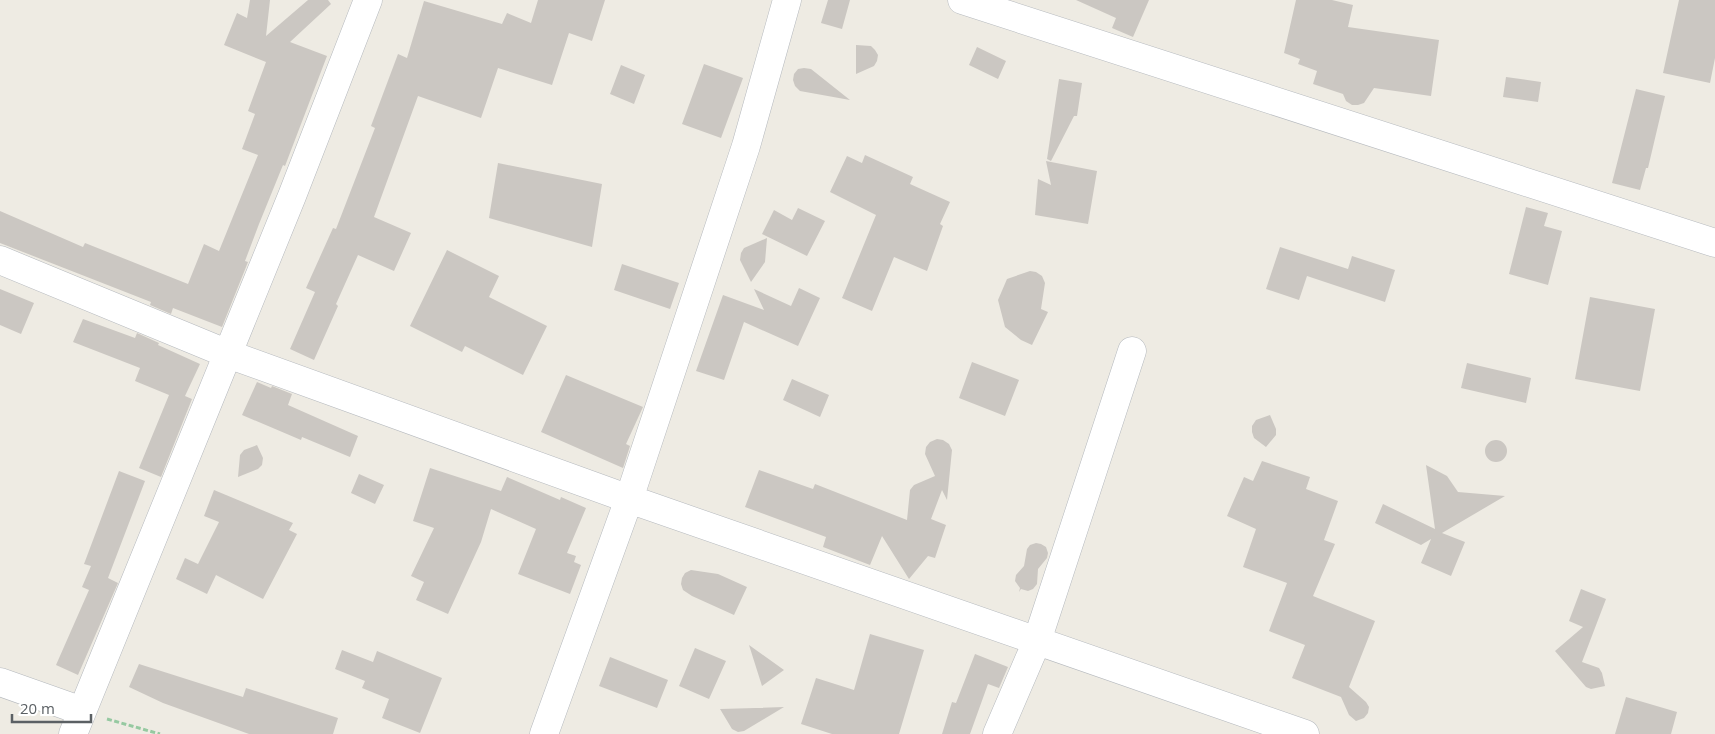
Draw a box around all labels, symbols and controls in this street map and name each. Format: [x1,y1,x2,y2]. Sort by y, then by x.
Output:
scale bar [12,692,91,724]
text: 20 m [20,698,55,718]

